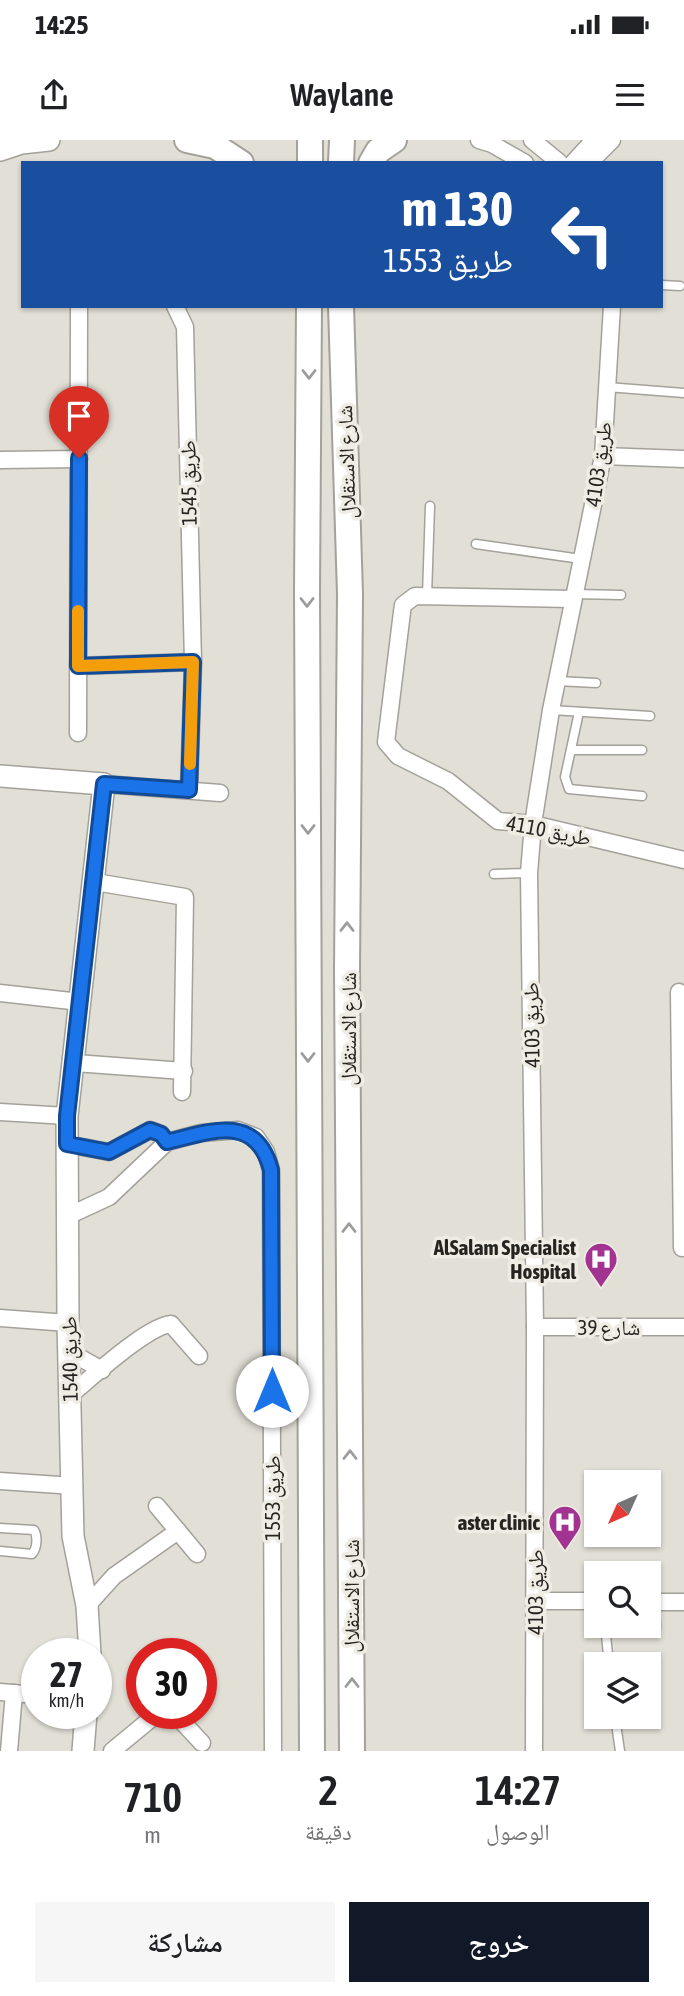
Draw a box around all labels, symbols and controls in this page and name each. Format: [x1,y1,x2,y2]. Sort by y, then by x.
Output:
text: 14:25 [35,10,89,40]
icon: share [35,76,73,114]
text: Waylane [290,76,394,113]
icon: menu [611,76,649,114]
text: 130 m [402,180,513,236]
icon: left [537,189,628,280]
text: طريق 1553 [383,242,513,279]
one-way arrow [301,370,317,380]
pin [49,386,109,458]
icon: arrive [60,397,98,435]
street label: شارع الاستقلال [332,405,362,519]
street label: طريق 4103 [580,420,618,508]
street label: طريق 1545 [175,440,203,526]
one-way arrow [299,597,315,608]
street label: طريق 4110 [504,810,593,852]
one-way arrow [300,825,316,835]
one-way arrow [339,921,355,932]
street label: شارع الاستقلال [336,972,362,1086]
street label: طريق 4103 [518,982,546,1068]
one-way arrow [300,1052,316,1063]
one-way arrow [341,1222,357,1233]
place label: AlSalam Specialist Hospital [433,1235,576,1283]
hospital icon: AlSalam Specialist Hospital [582,1240,620,1289]
street label: شارع 39 [578,1315,640,1341]
street label: طريق 1540 [56,1316,84,1402]
position arrow [235,1354,309,1428]
one-way arrow [342,1450,358,1460]
street label: طريق 1553 [260,1455,286,1541]
north arrow [584,1470,662,1547]
map controls [584,1470,661,1729]
hospital icon: aster clinic [546,1503,584,1552]
place label: aster clinic [457,1510,540,1534]
street label: شارع الاستقلال [339,1539,365,1653]
street label: طريق 4103 [523,1549,549,1635]
button: search [584,1561,661,1638]
speed limit sign: 30 [126,1638,217,1729]
button: layers [584,1652,661,1729]
text: 27 [50,1654,83,1694]
one-way arrow [344,1677,360,1688]
text: km/h [49,1690,84,1711]
text: 2 [319,1766,338,1814]
text: 14:27 [475,1766,561,1814]
text: 710 [123,1773,182,1821]
text: دقيقة [305,1819,352,1845]
text: الوصول [486,1819,550,1845]
text: m [144,1822,161,1848]
button: مشاركة [35,1902,335,1982]
button: خروج [349,1902,649,1982]

